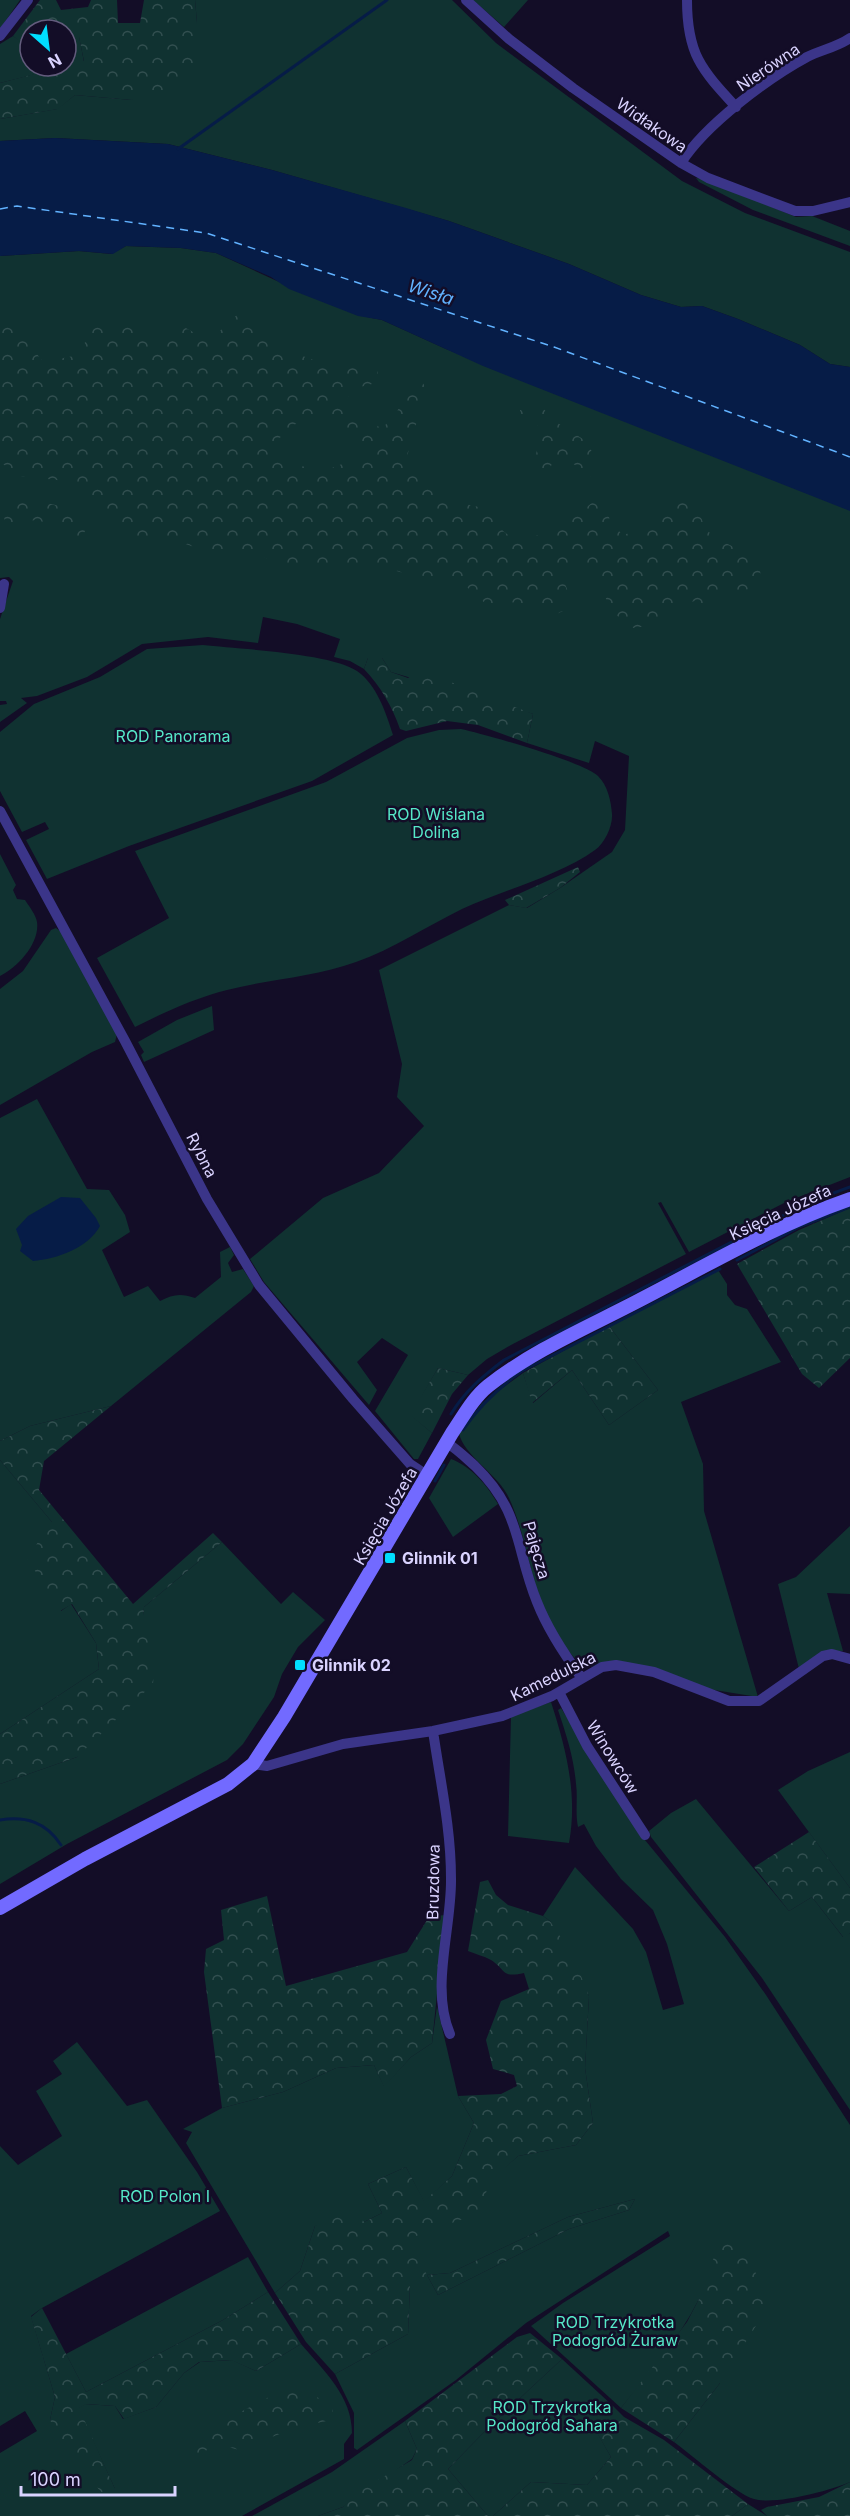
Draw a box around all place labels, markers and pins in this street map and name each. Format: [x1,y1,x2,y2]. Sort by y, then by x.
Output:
place label: Glinnik 01 [402,1548,478,1568]
marker: Glinnik 01 [383,1551,397,1565]
place label: Glinnik 02 [312,1655,391,1675]
marker: Glinnik 02 [293,1658,307,1672]

